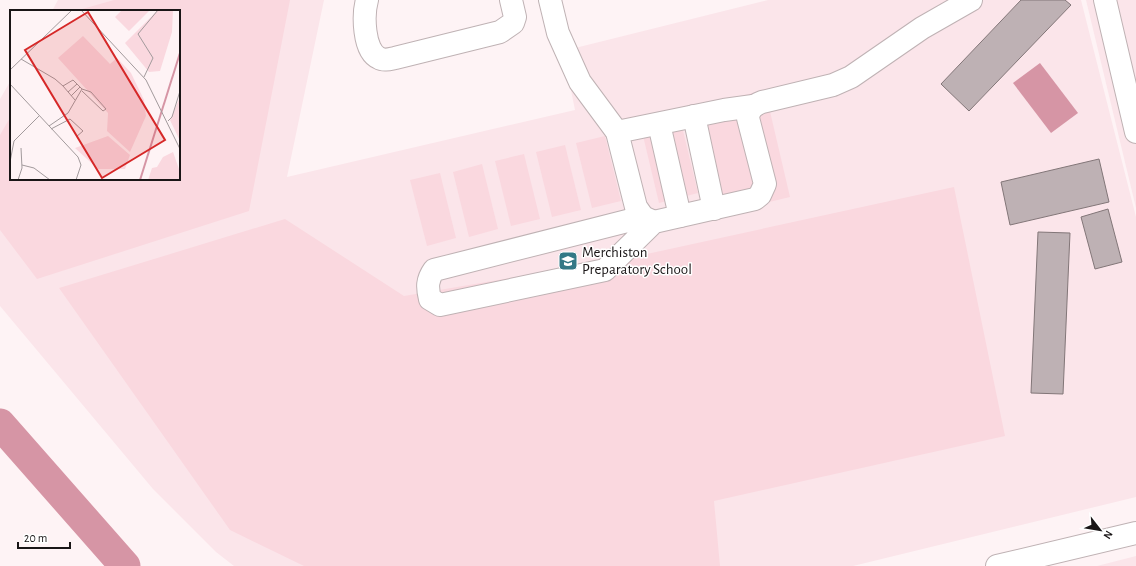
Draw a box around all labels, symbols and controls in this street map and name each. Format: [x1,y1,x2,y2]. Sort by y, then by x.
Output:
inset map [10,10,180,180]
place label: Merchiston Preparatory School [582,245,692,277]
school or university icon: Merchiston Preparatory School [557,250,579,272]
north arrow [1080,510,1120,550]
scale bar [18,524,70,550]
text: N [1101,529,1115,541]
text: 20 m [24,532,47,544]

